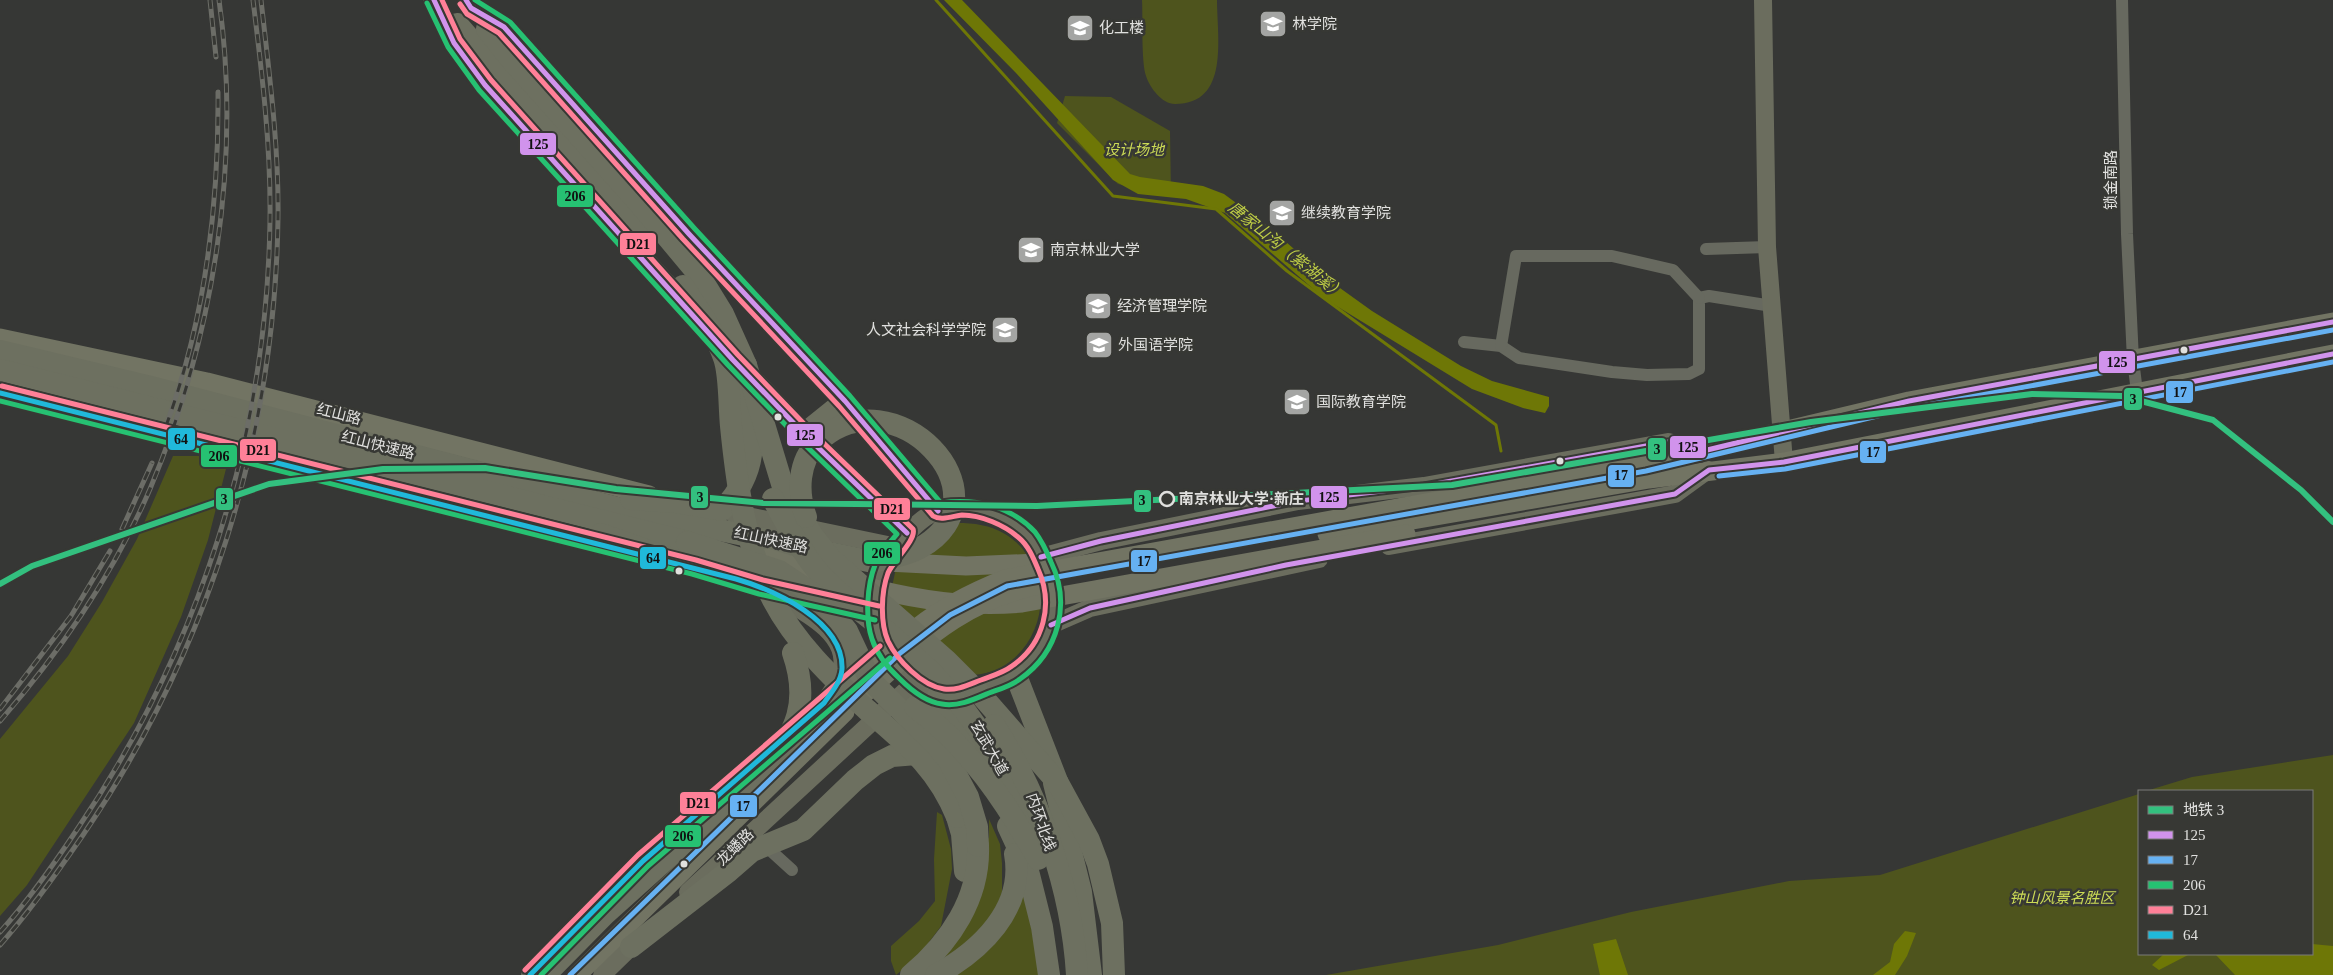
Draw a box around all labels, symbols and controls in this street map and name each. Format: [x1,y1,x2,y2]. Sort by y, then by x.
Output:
school or university icon: 林学院 [1258,9,1288,39]
school or university icon: 化工楼 [1065,13,1095,43]
place label: 林学院 [1292,16,1337,32]
place label: 化工楼 [1099,19,1144,36]
line badge: 125 [519,132,557,156]
text: 125 [528,137,549,152]
park label: 设计场地 [1104,142,1166,158]
street label: 锁金南路 [2103,150,2119,210]
line badge: 206 [556,184,594,208]
text: 206 [565,189,586,204]
water label: 唐家山沟（紫湖溪） [1225,198,1348,302]
school or university icon: 继续教育学院 [1267,198,1297,228]
place label: 继续教育学院 [1301,204,1391,221]
line badge: D21 [619,232,657,256]
school or university icon: 南京林业大学 [1016,235,1046,265]
text: D21 [626,237,650,252]
place label: 南京林业大学 [1050,242,1140,258]
school or university icon: 经济管理学院 [1083,291,1113,321]
place label: 经济管理学院 [1117,298,1207,314]
school or university icon: 人文社会科学学院 [990,315,1020,345]
place label: 人文社会科学学院 [866,322,986,338]
school or university icon: 外国语学院 [1084,330,1114,360]
place label: 外国语学院 [1118,337,1193,353]
unlabelled marker [2179,345,2189,355]
line badge: 125 [2098,350,2136,374]
text: 125 [2107,355,2128,370]
line badge: 17 [2165,380,2194,404]
text: 17 [2173,385,2187,400]
school or university icon: 国际教育学院 [1282,387,1312,417]
line badge: 3 [2123,387,2143,411]
text: 3 [2130,392,2137,407]
place label: 国际教育学院 [1316,394,1406,410]
street label: 红山路 [315,401,363,427]
unlabelled marker [773,412,783,422]
line badge: 125 [786,423,824,447]
line badge: 64 [167,427,196,451]
street label: 红山快速路 [340,428,416,462]
text: 125 [795,428,816,443]
text: 64 [174,432,188,447]
line badge: 125 [1669,435,1707,459]
line badge: 3 [1647,437,1667,461]
line badge: D21 [239,438,277,462]
text: 125 [1678,440,1699,455]
line badge: 17 [1859,440,1887,464]
text: 3 [1654,442,1661,457]
text: D21 [246,443,270,458]
line badge: 206 [200,444,238,468]
text: 17 [1866,445,1880,460]
text: 206 [209,449,230,464]
unlabelled marker [1555,456,1565,466]
line badge: 17 [1607,464,1635,488]
text: 17 [1614,468,1628,483]
line badge: 3 [690,485,709,509]
line badge: 125 [1310,485,1348,509]
line badge: 3 [215,487,234,511]
line badge: 3 [1133,489,1152,513]
text: 3 [697,490,704,505]
place label: 南京林业大学·新庄 [1179,490,1304,507]
text: 125 [1319,490,1340,505]
marker: 南京林业大学·新庄 [1159,491,1175,507]
text: 3 [221,492,228,507]
text: 3 [1139,493,1146,508]
line badge: D21 [873,497,911,521]
text: D21 [880,502,904,517]
street label: 红山快速路 [733,524,809,556]
line badge: 206 [863,541,901,565]
line badge: 64 [639,546,667,570]
text: 206 [872,546,893,561]
line badge: 17 [1130,549,1158,573]
text: 64 [646,551,660,566]
text: 17 [1137,554,1151,569]
unlabelled marker [674,566,684,576]
street label: 玄武大道 [967,718,1011,778]
legend [2138,790,2313,955]
line badge: D21 [679,791,717,815]
street label: 内环北线 [1024,791,1059,853]
line badge: 17 [729,794,758,818]
text: D21 [686,796,710,811]
text: 17 [736,799,750,814]
text: 地铁 3 [2183,802,2224,818]
line badge: 206 [664,824,702,848]
street label: 龙蟠路 [713,825,757,868]
text: 125 [2183,827,2206,843]
text: 206 [673,829,694,844]
text: 17 [2183,852,2199,868]
unlabelled marker [679,859,689,869]
text: 206 [2183,877,2206,893]
park label: 钟山风景名胜区 [2009,890,2116,906]
text: D21 [2183,902,2209,918]
text: 64 [2183,927,2199,943]

